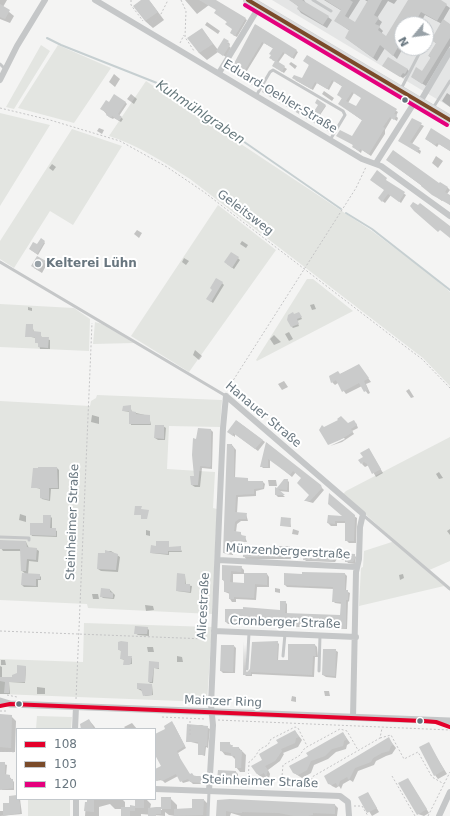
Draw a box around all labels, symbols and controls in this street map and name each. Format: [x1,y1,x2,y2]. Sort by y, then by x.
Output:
north arrow [394,16,434,56]
text: N [396,34,412,49]
street label: Eduard-Oehler-Straße [220,57,340,137]
water label: Kuhmühlgraben [153,78,247,148]
unlabelled marker [400,95,410,105]
street label: Geleitsweg [214,187,276,239]
place label: Kelterei Lühn [46,257,137,271]
marker: Kelterei Lühn [33,259,43,269]
street label: Hanauer Straße [222,379,304,451]
street label: Steinheimer Straße [64,464,82,580]
street label: Münzenbergerstraße [225,542,351,562]
street label: Alicestraße [195,572,213,640]
street label: Cronberger Straße [229,614,341,632]
street label: Mainzer Ring [184,693,262,711]
unlabelled marker [14,699,24,709]
unlabelled marker [415,716,425,726]
legend [16,728,156,800]
text: 108 [54,737,77,751]
text: 103 [54,757,77,771]
street label: Steinheimer Straße [202,773,318,791]
text: 120 [54,777,77,791]

